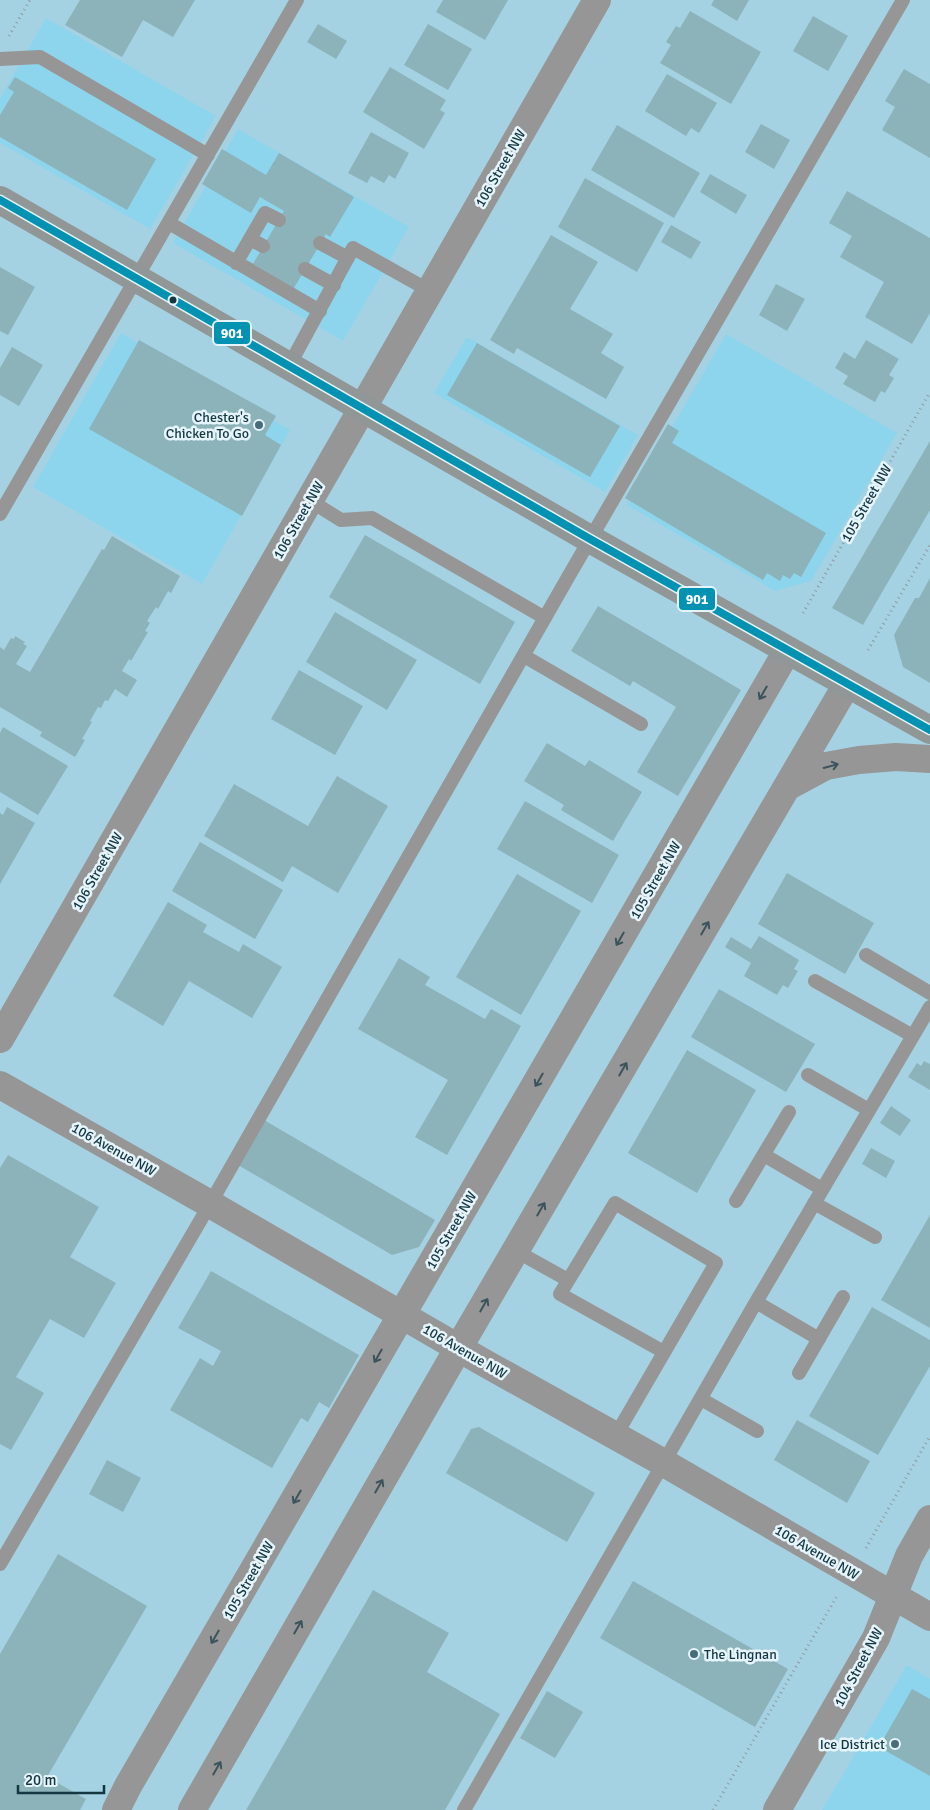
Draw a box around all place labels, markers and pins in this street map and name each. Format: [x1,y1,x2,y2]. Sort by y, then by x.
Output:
unlabelled marker [168,295,178,305]
place label: Chester's Chicken To Go [166,409,249,442]
marker: Chester's Chicken To Go [253,419,265,431]
place label: The Lingnan [704,1646,777,1663]
marker: The Lingnan [688,1648,700,1660]
place label: Ice District [820,1736,885,1753]
marker: Ice District [889,1738,901,1750]

